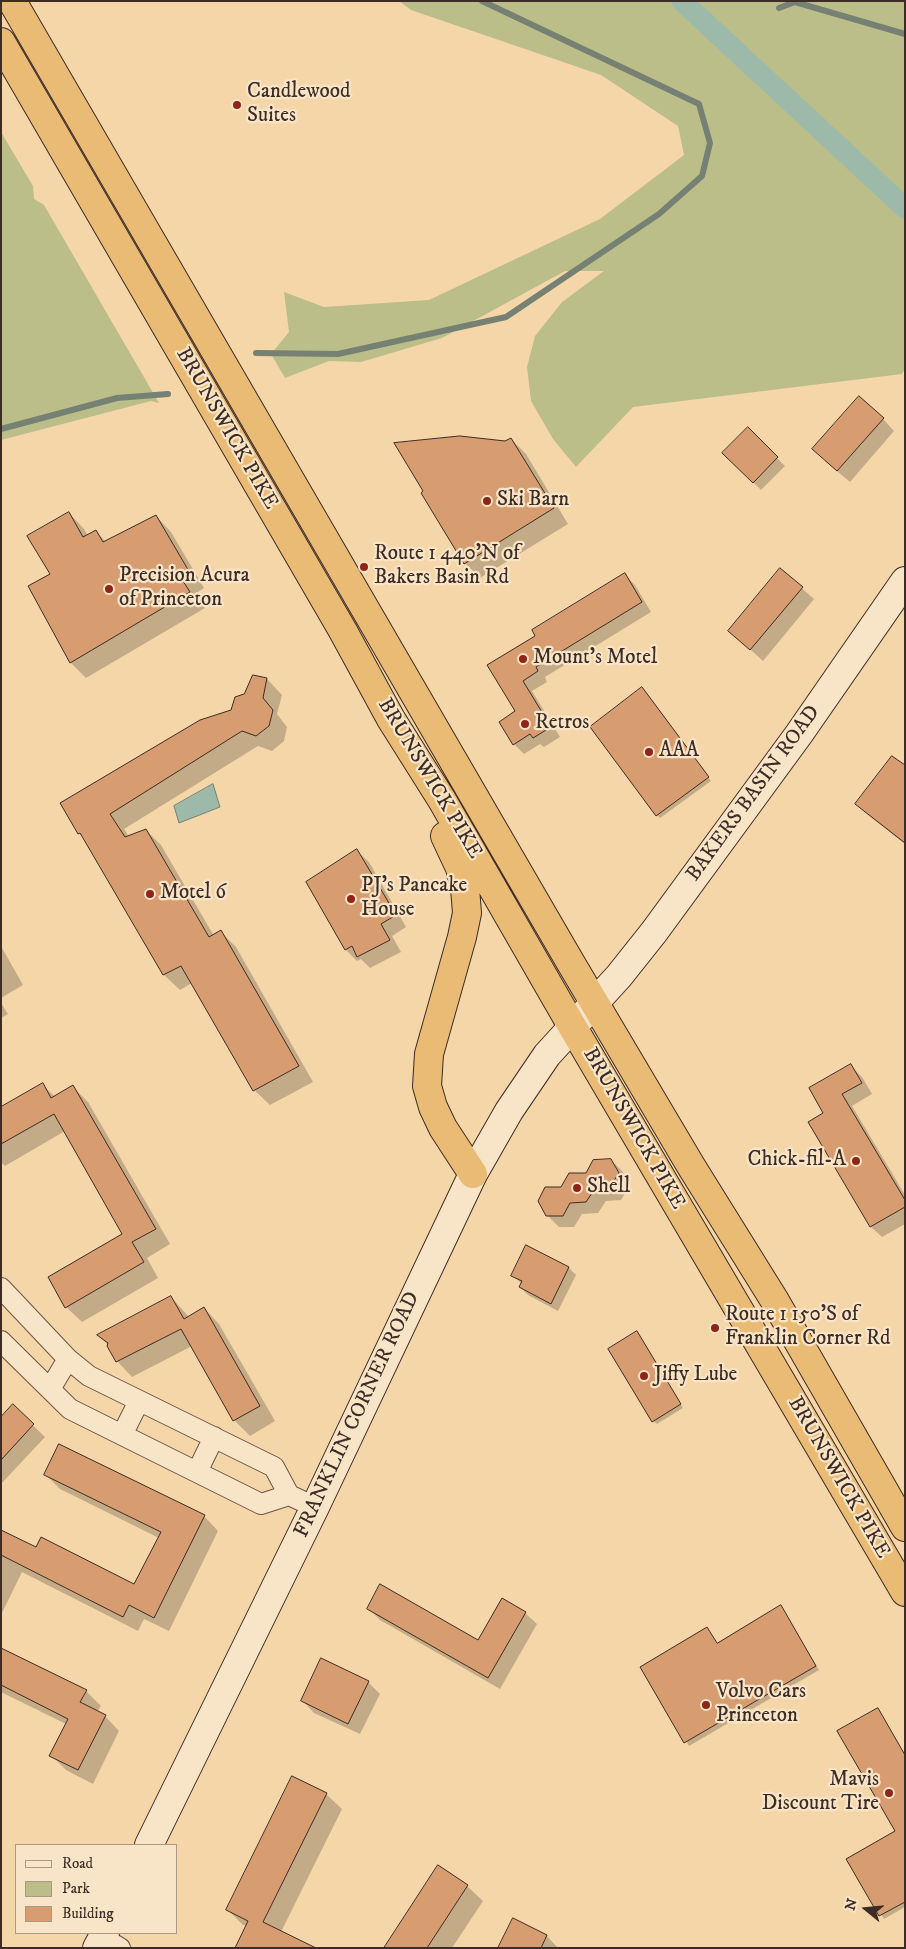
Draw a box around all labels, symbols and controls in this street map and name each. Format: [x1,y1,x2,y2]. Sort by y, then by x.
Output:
place label: Candlewood Suites [247,80,351,130]
marker: Candlewood Suites [231,99,243,111]
street label: BRUNSWICK PIKE [169,344,283,514]
place label: Ski Barn [497,488,569,514]
marker: Ski Barn [481,495,493,507]
place label: Route 1 440'N of Bakers Basin Rd [374,542,520,592]
marker: Route 1 440'N of Bakers Basin Rd [358,561,370,573]
place label: Precision Acura of Princeton [119,564,250,614]
marker: Precision Acura of Princeton [103,583,115,595]
place label: Mount's Motel [533,646,657,672]
marker: Mount's Motel [517,653,529,665]
street label: BRUNSWICK PIKE [371,694,487,864]
street label: BAKERS BASIN ROAD [682,701,826,887]
place label: Retros [535,711,589,737]
marker: Retros [519,718,531,730]
place label: AAA [659,739,699,765]
marker: AAA [643,746,655,758]
place label: PJ's Pancake House [361,874,467,924]
place label: Motel 6 [160,881,226,907]
marker: Motel 6 [144,888,156,900]
marker: PJ's Pancake House [345,893,357,905]
street label: BRUNSWICK PIKE [576,1044,690,1214]
place label: Chick-fil-A [748,1148,846,1174]
marker: Chick-fil-A [850,1155,862,1167]
place label: Shell [587,1175,630,1201]
marker: Shell [571,1182,583,1194]
street label: FRANKLIN CORNER ROAD [290,1288,426,1542]
place label: Route 1 150'S of Franklin Corner Rd [725,1303,890,1353]
marker: Route 1 150'S of Franklin Corner Rd [709,1322,721,1334]
place label: Jiffy Lube [654,1363,737,1389]
marker: Jiffy Lube [638,1370,650,1382]
street label: BRUNSWICK PIKE [781,1393,895,1563]
place label: Volvo Cars Princeton [716,1680,806,1730]
marker: Volvo Cars Princeton [700,1699,712,1711]
place label: Mavis Discount Tire [762,1768,879,1818]
marker: Mavis Discount Tire [883,1787,895,1799]
legend [15,1844,178,1934]
text: Road [62,1854,93,1873]
text: Park [62,1879,90,1898]
north arrow [841,1884,891,1934]
text: N [841,1896,862,1913]
text: Building [62,1904,114,1923]

